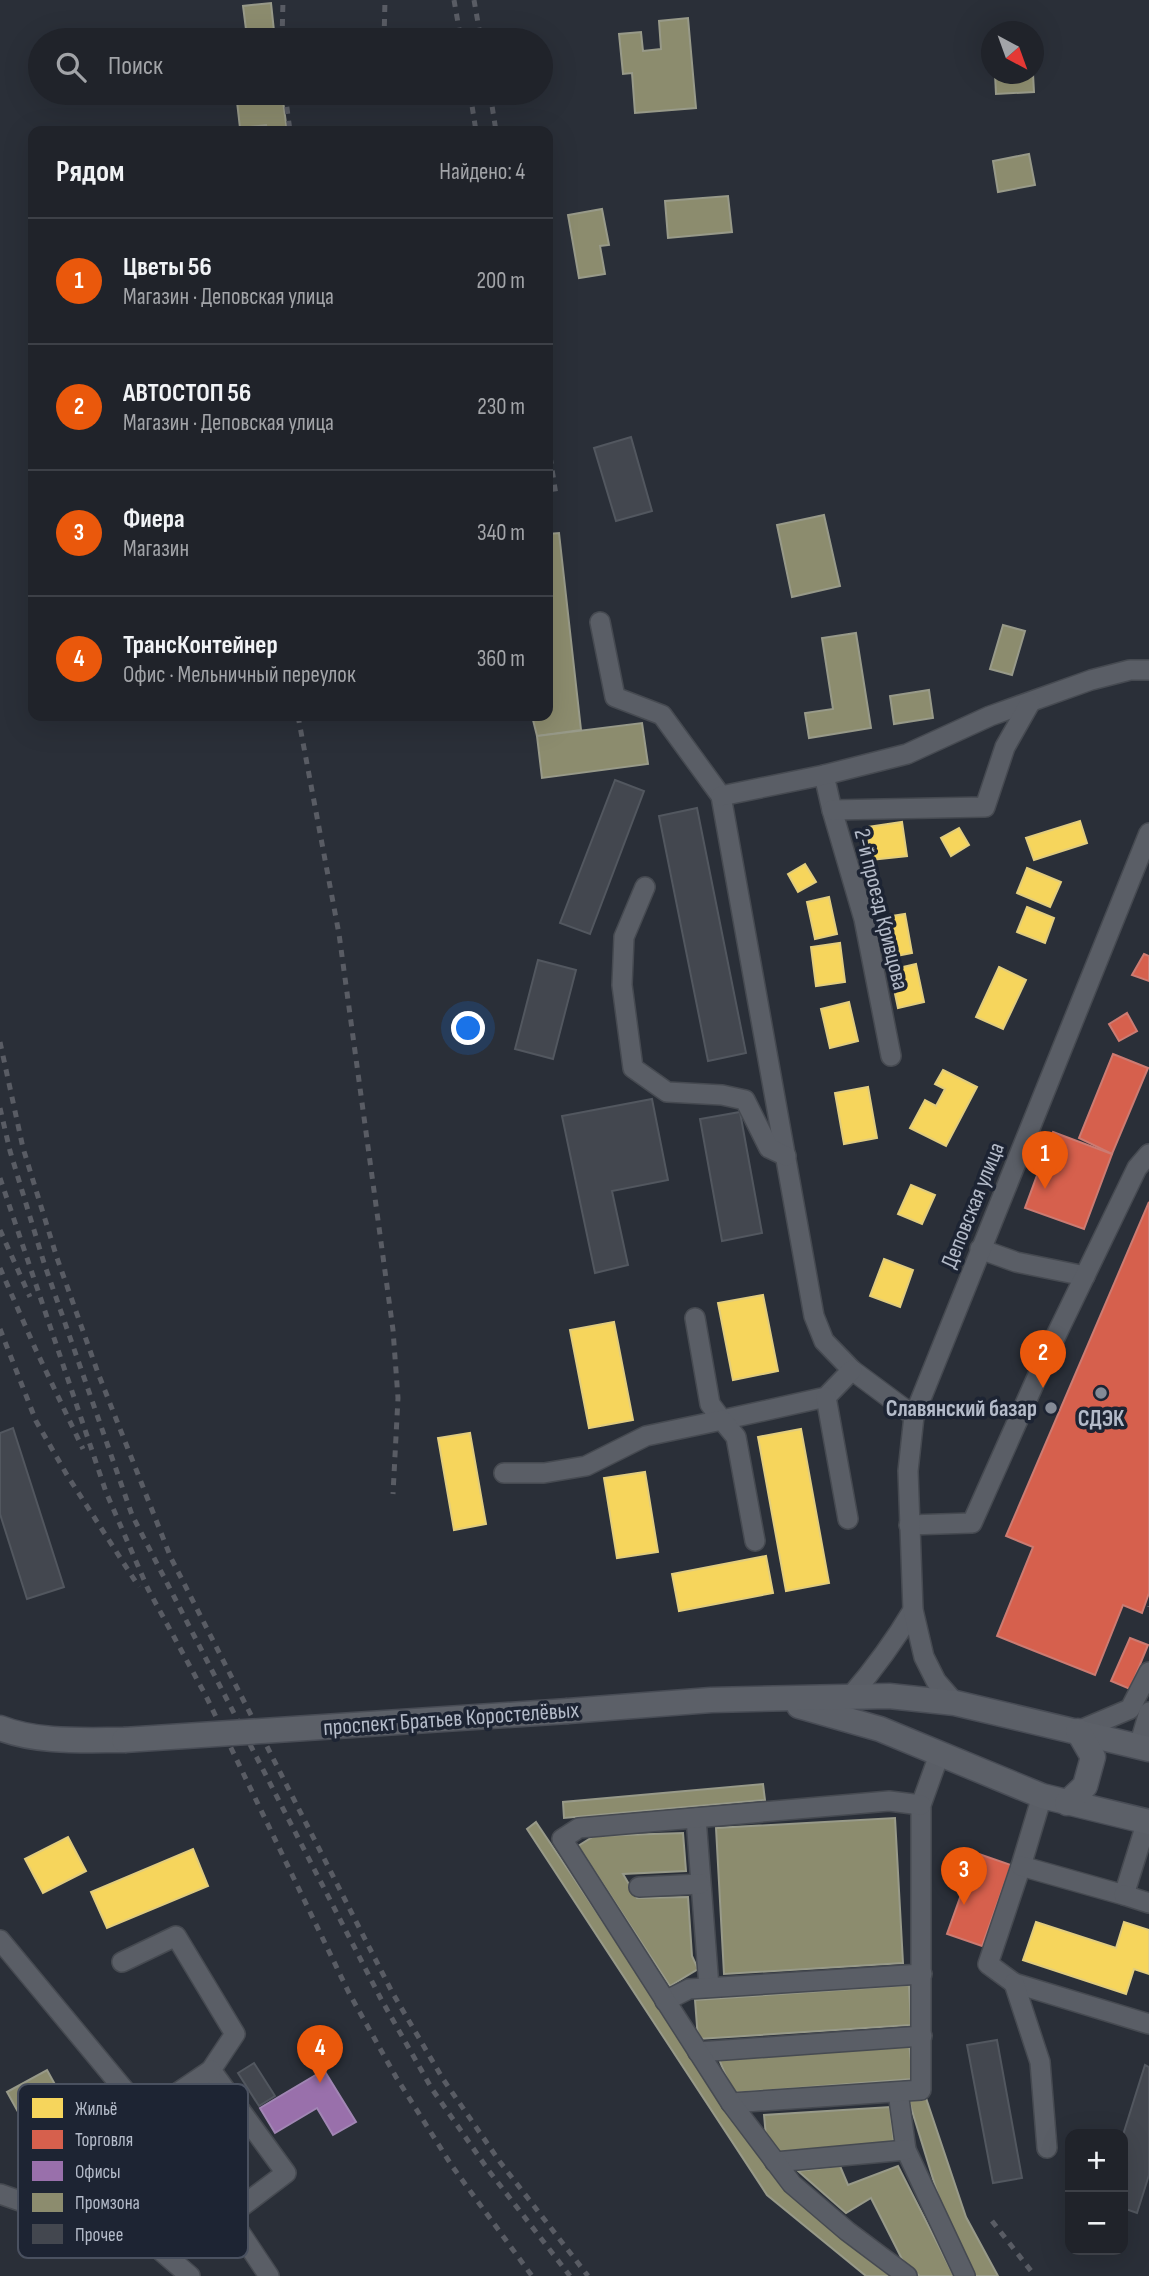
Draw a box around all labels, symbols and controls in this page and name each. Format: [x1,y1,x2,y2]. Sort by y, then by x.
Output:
north arrow [981,21,1044,84]
search box [28,28,553,105]
icon: search [52,48,90,86]
text: Поиск [108,51,163,82]
text: Рядом [56,154,124,190]
text: Найдено: 4 [439,158,525,186]
text: Цветы 56 [123,252,212,283]
text: 1 [74,267,84,295]
text: 200 m [477,267,525,295]
text: Магазин · Деповская улица [123,283,334,311]
text: АВТОСТОП 56 [123,378,251,409]
text: 2 [74,393,84,421]
text: 230 m [477,393,525,421]
text: Магазин · Деповская улица [123,409,334,437]
text: Фиера [123,504,185,535]
text: 3 [74,519,84,547]
text: 340 m [477,519,525,547]
text: Магазин [123,535,189,563]
text: ТрансКонтейнер [123,630,278,661]
text: 4 [74,645,84,673]
text: 360 m [477,645,525,673]
text: Офис · Мельничный переулок [123,661,356,689]
street label: 2-й проезд Кривцова [847,826,915,993]
your location [451,1011,485,1045]
pin: 1 [1022,1131,1068,1189]
street label: Деповская улица [935,1138,1011,1272]
pin: 2 [1020,1330,1066,1388]
marker: СДЭК [1093,1385,1109,1401]
place label: Славянский базар [886,1395,1037,1423]
marker: Славянский базар [1043,1400,1059,1416]
place label: СДЭК [1078,1405,1125,1433]
street label: проспект Братьев Коростелёвых [322,1696,580,1742]
pin: 3 [941,1847,987,1905]
pin: 4 [297,2025,343,2083]
legend [18,2084,248,2258]
text: Жильё [75,2098,118,2121]
text: Торговля [75,2129,133,2152]
map controls [1065,2129,1128,2255]
button: + [1065,2129,1128,2192]
text: Офисы [75,2161,121,2184]
text: Промзона [75,2192,140,2215]
button: − [1065,2192,1128,2255]
text: Прочее [75,2224,123,2247]

